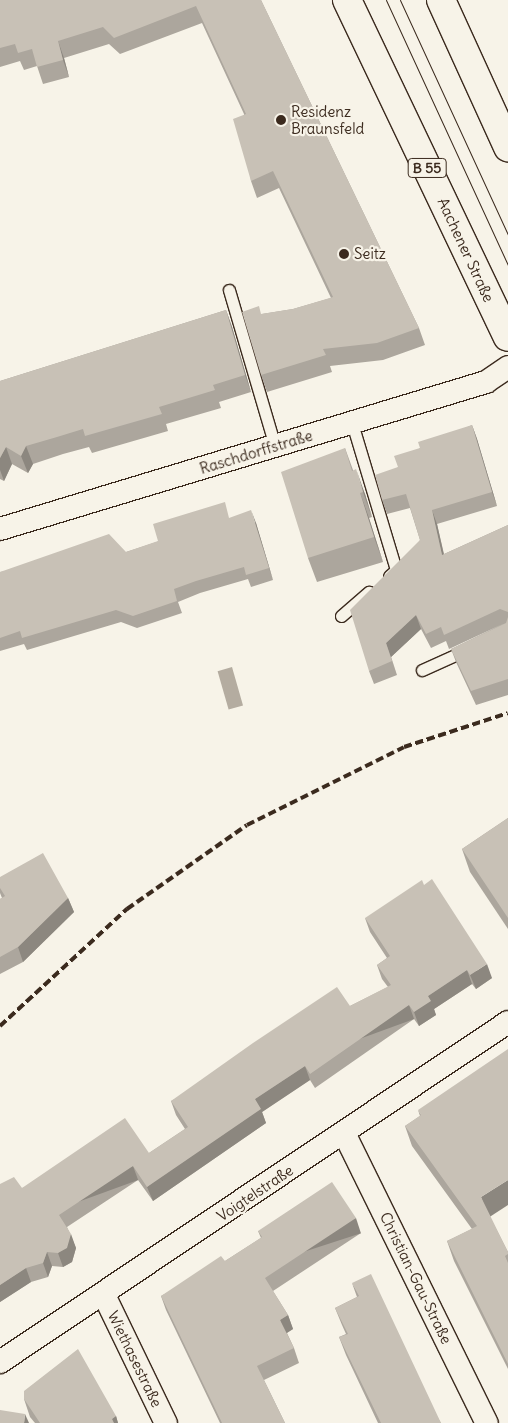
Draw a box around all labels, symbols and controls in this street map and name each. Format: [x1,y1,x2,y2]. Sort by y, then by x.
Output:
place label: Residenz Braunsfeld [291,102,364,137]
marker: Residenz Braunsfeld [275,114,287,126]
road number: B 55 [407,156,447,180]
street label: Aachener Straße [434,195,498,305]
place label: Seitz [354,245,386,263]
marker: Seitz [338,248,350,260]
street label: Raschdorffstraße [197,426,315,478]
street label: Voigtelstraße [214,1161,296,1225]
street label: Christian-Gau-Straße [376,1209,456,1347]
street label: Wiethasestraße [104,1308,166,1410]

